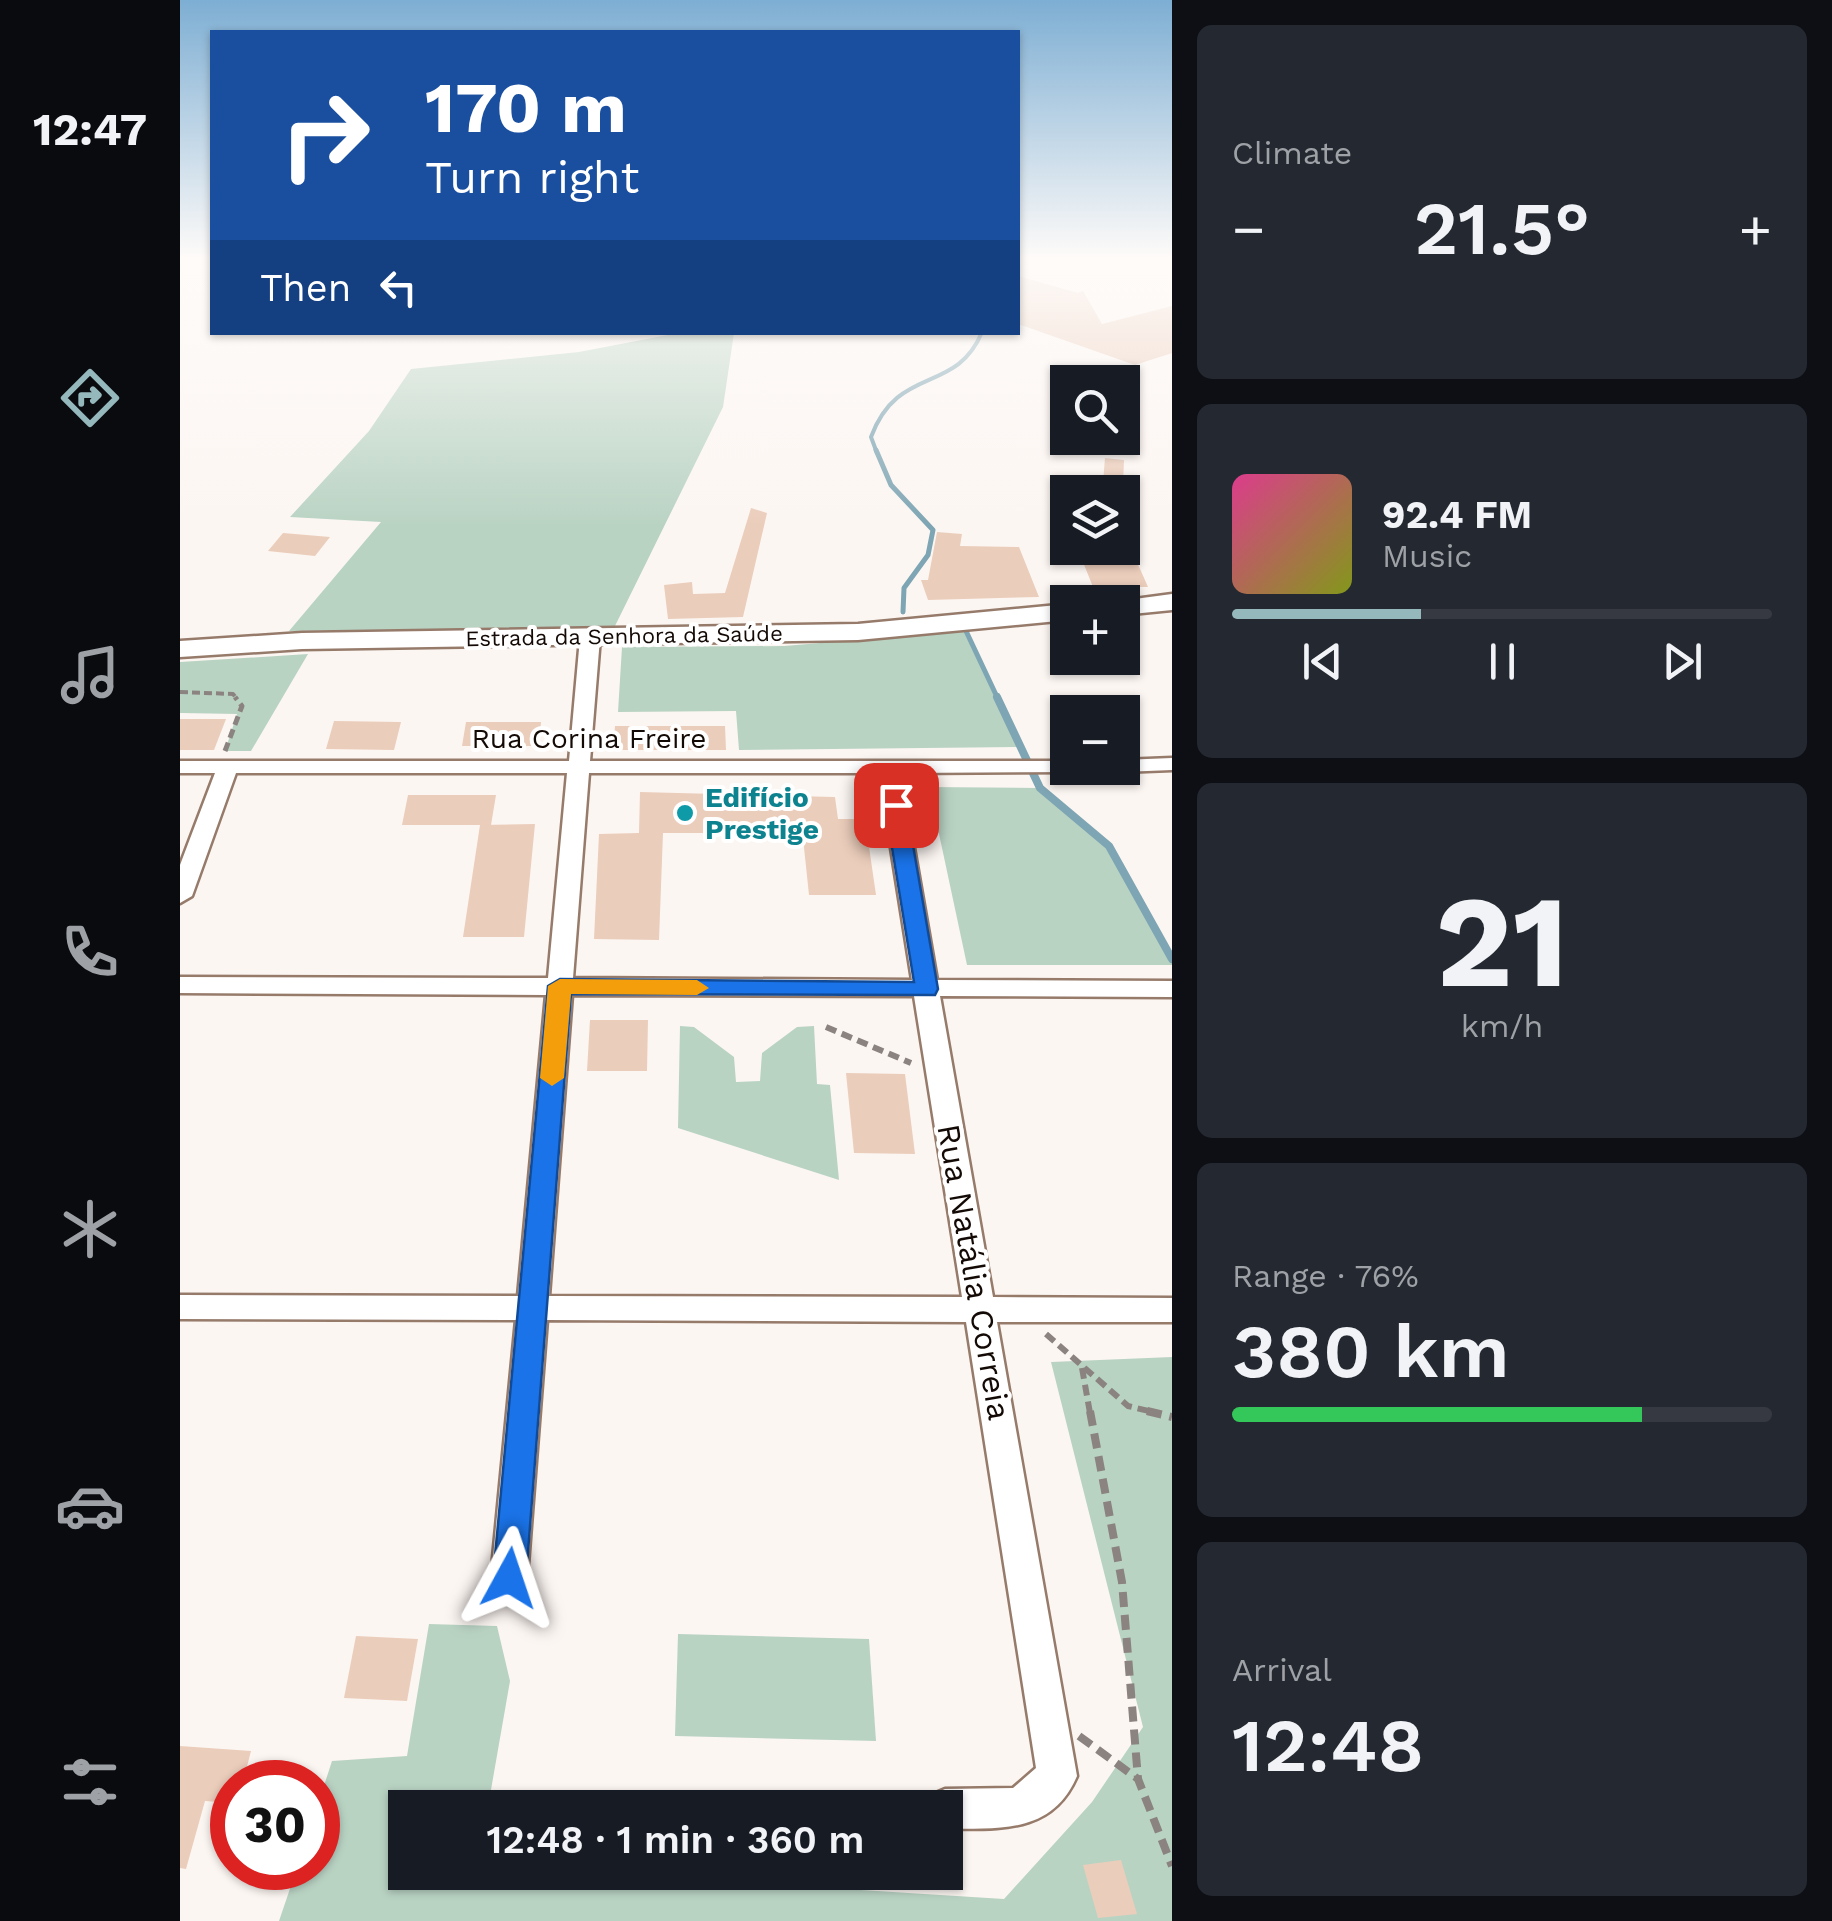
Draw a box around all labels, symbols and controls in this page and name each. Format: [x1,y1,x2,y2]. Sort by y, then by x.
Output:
text: 170 m [425,67,627,149]
icon: right [260,70,390,200]
text: 12:47 [33,103,147,156]
text: Climate [1232,134,1352,172]
text: Turn right [425,151,639,204]
text: 21.5° [1414,184,1590,272]
text: − [1232,197,1265,261]
text: + [1739,197,1772,261]
icon: left [371,260,426,315]
text: Then [260,266,351,310]
icon: directions [55,363,125,433]
map controls [1050,365,1140,785]
button: search [1050,365,1140,455]
button: layers [1050,475,1140,565]
text: 92.4 FM [1382,493,1532,537]
text: Music [1382,537,1472,575]
button: + [1050,585,1140,675]
street label: Estrada da Senhora da Saúde [465,621,783,651]
icon: previous [1295,634,1350,689]
icon: pause [1475,634,1530,689]
icon: next [1655,634,1710,689]
icon: music [55,640,125,710]
button: − [1050,695,1140,785]
street label: Rua Corina Freire [472,722,706,755]
pin [854,763,939,848]
icon: arrive [869,778,924,833]
place label: Edifício Prestige [705,781,819,846]
marker: Edifício Prestige [674,802,696,824]
text: 21 [1435,865,1569,1018]
icon: phone [55,917,125,987]
text: km/h [1461,1007,1543,1045]
street label: Rua Natália Correia [929,1121,1019,1423]
icon: climate [55,1194,125,1264]
text: Range · 76% [1232,1257,1419,1295]
text: 380 km [1232,1307,1510,1395]
icon: car [55,1471,125,1541]
position arrow [457,1526,561,1630]
text: Arrival [1232,1651,1332,1689]
text: 12:48 [1232,1701,1424,1789]
icon: filters [55,1747,125,1817]
speed limit sign: 30 [210,1760,340,1890]
text: 12:48 · 1 min · 360 m [487,1818,864,1862]

